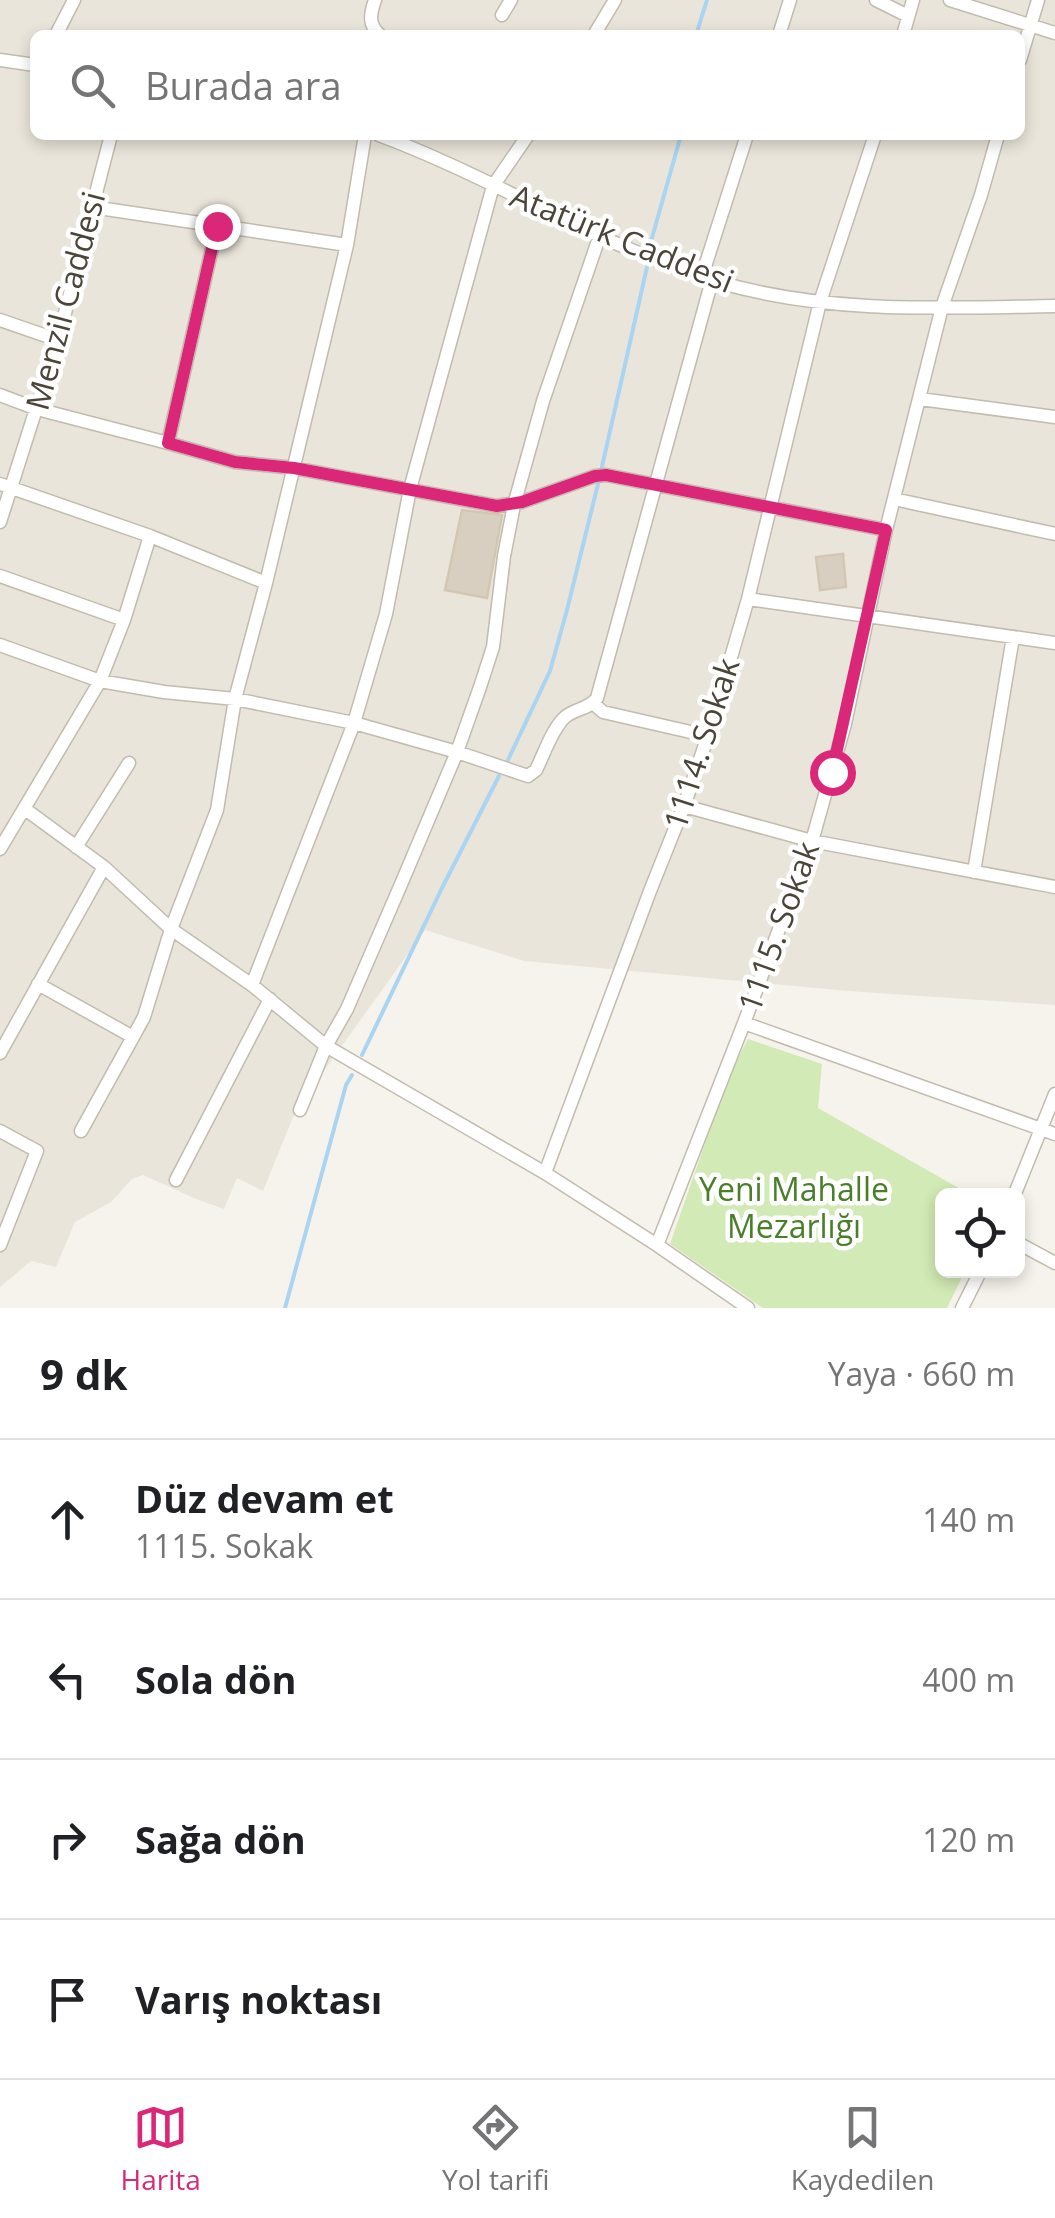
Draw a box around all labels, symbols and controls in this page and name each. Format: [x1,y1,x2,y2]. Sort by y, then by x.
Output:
search box [30,30,1025,140]
icon: search [65,58,120,113]
text: Burada ara [145,59,342,111]
street label: Atatürk Caddesi [505,173,741,302]
street label: Menzil Caddesi [15,187,114,414]
route end [195,204,241,250]
street label: 1114. Sokak [653,652,749,835]
route start [810,750,856,796]
street label: 1115. Sokak [727,835,828,1018]
park label: Yeni Mahalle Mezarlığı [699,1167,889,1247]
map controls [935,1188,1025,1278]
button: locate [935,1188,1025,1278]
text: 9 dk [40,1345,128,1402]
text: Yaya · 660 m [828,1352,1015,1395]
text: Düz devam et [135,1472,394,1524]
icon: ahead [40,1492,95,1547]
text: 140 m [922,1498,1015,1541]
text: 1115. Sokak [135,1524,313,1567]
icon: left [40,1652,95,1707]
text: Sola dön [135,1653,296,1705]
text: 400 m [922,1658,1015,1701]
icon: right [40,1812,95,1867]
text: Sağa dön [135,1813,306,1865]
text: 120 m [922,1818,1015,1861]
icon: arrive [40,1972,95,2027]
text: Varış noktası [135,1973,382,2025]
tab: Harita [121,2100,201,2198]
tab: Yol tarifi [442,2100,549,2198]
tab: Kaydedilen [791,2100,934,2198]

